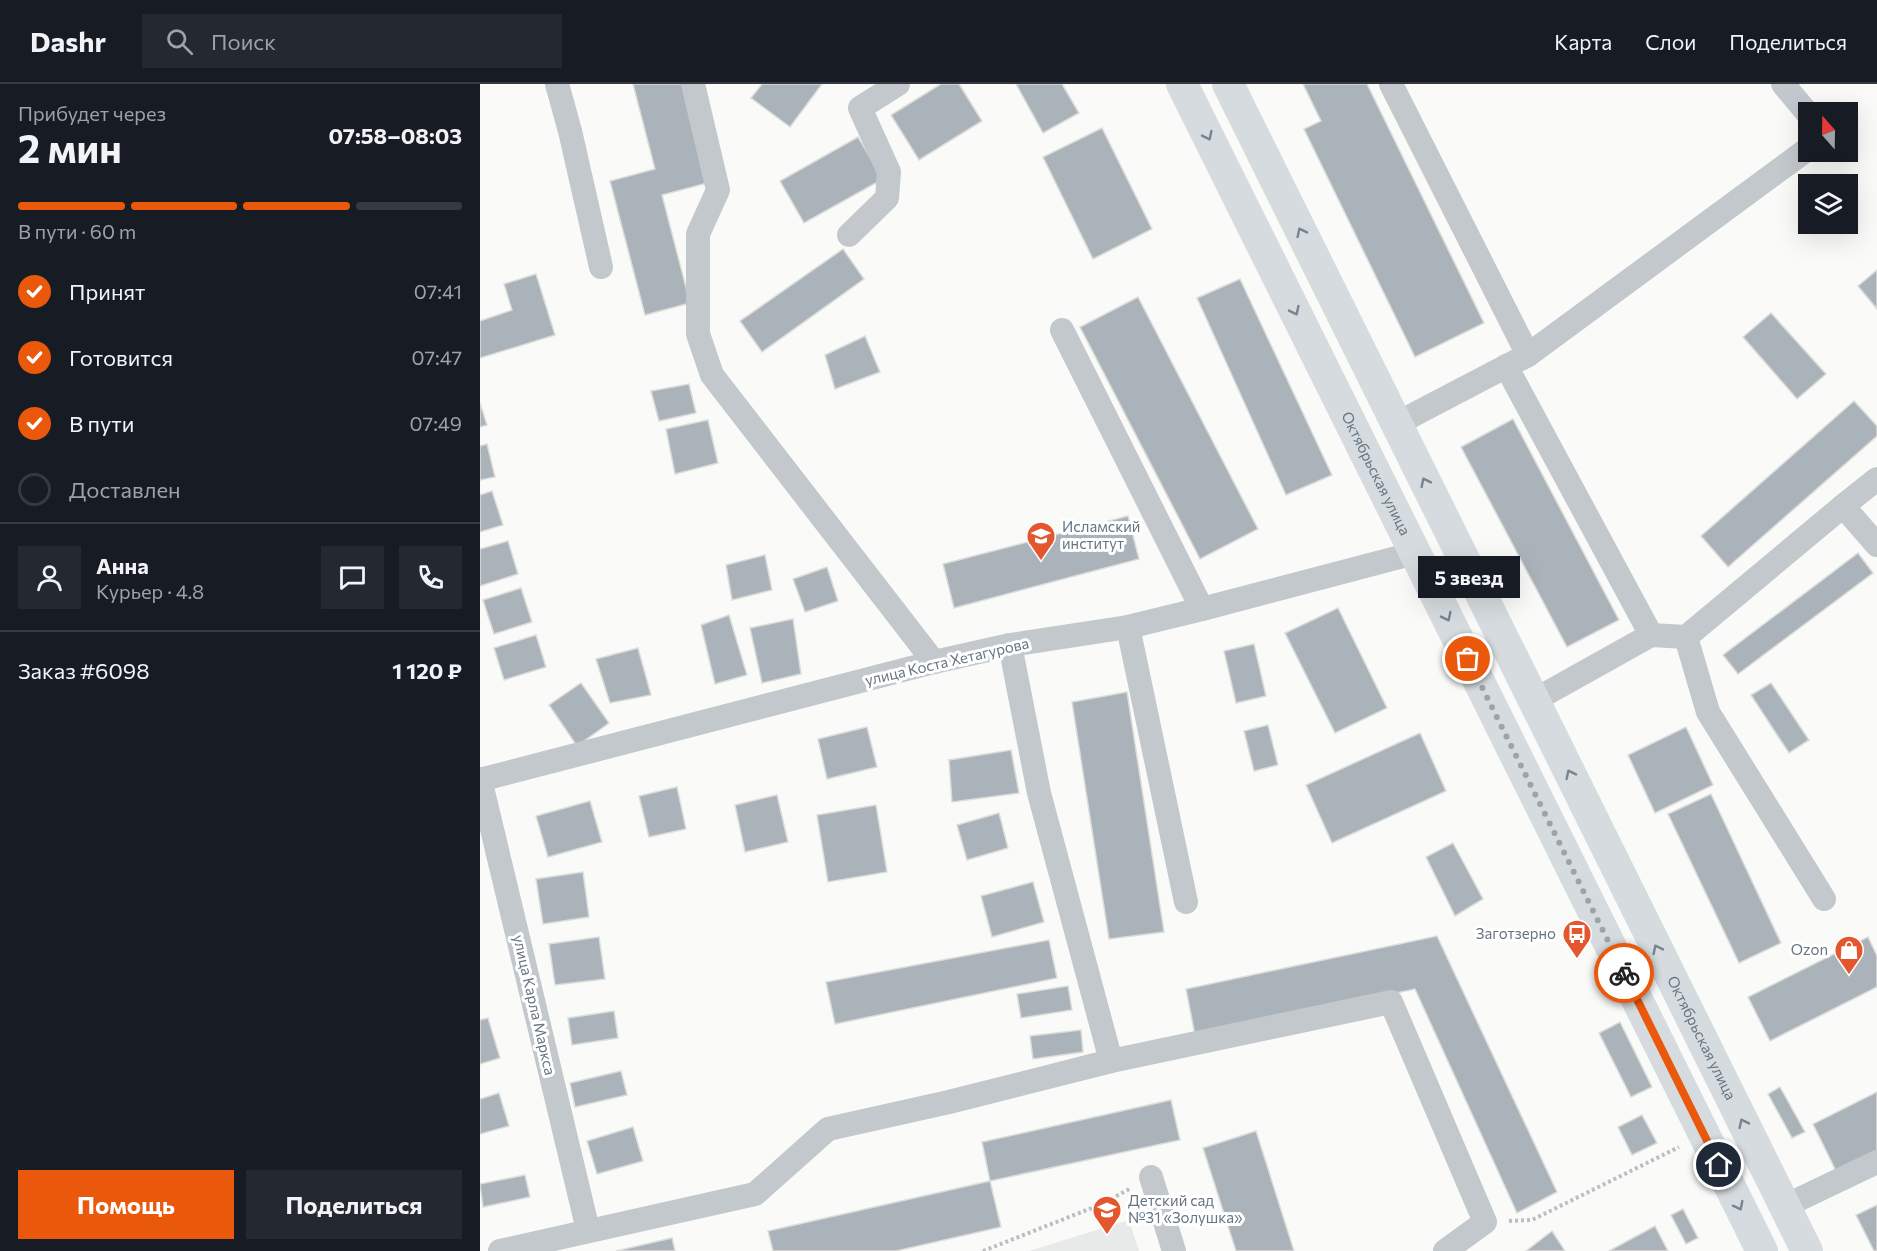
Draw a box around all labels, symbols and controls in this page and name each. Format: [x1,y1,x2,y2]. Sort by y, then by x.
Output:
search box [142,14,562,68]
text: Dashr [30,24,106,58]
icon: search [163,25,196,58]
text: Поиск [211,28,276,55]
text: Карта [1554,29,1612,54]
text: Слои [1645,29,1696,54]
text: Поделиться [1729,29,1847,54]
text: Прибудет через [18,101,166,125]
north arrow [1798,102,1858,162]
map controls [1798,102,1858,234]
text: 07:58–08:03 [328,122,462,149]
text: 2 мин [18,123,122,171]
one-way arrow [1201,130,1213,141]
button: layers [1798,174,1858,234]
text: В пути · 60 m [18,219,136,243]
one-way arrow [1297,227,1309,238]
icon: check [18,275,51,308]
text: Принят [69,278,145,305]
text: 07:41 [414,279,462,303]
one-way arrow [1288,305,1299,315]
icon: check [18,341,51,374]
text: Готовится [69,344,173,371]
text: 07:47 [412,345,462,369]
icon: check [18,407,51,440]
street label: Октябрьская улица [1338,408,1415,538]
text: В пути [69,410,134,437]
text: 07:49 [410,411,462,435]
text: Доставлен [69,476,181,503]
one-way arrow [1421,478,1432,489]
place label: Исламский институт [1062,517,1140,552]
school or university icon: Исламский институт [1025,520,1057,562]
button: person [18,546,81,609]
button: chat [321,546,384,609]
button: phone [399,546,462,609]
text: Анна [96,552,149,579]
callout: 5 звезд [1417,557,1519,599]
text: 5 звезд [1435,565,1503,589]
text: Курьер · 4.8 [96,579,204,603]
one-way arrow [1440,611,1452,622]
street label: улица Коста Хетагурова [863,633,1031,689]
pin [1442,633,1493,684]
icon: bag [1451,642,1484,675]
text: Заказ #6098 [18,657,149,684]
text: 1 120 ₽ [392,657,462,684]
one-way arrow [1565,770,1577,781]
bus stop icon: Заготзерно [1561,918,1593,960]
place label: Заготзерно [1476,924,1556,942]
street label: улица Карла Маркса [510,933,560,1077]
shop icon: Ozon [1833,934,1865,976]
place label: Ozon [1791,940,1828,958]
courier [1594,943,1654,1003]
one-way arrow [1652,944,1664,955]
icon: bike [1608,957,1641,990]
street label: Октябрьская улица [1664,973,1740,1102]
one-way arrow [1739,1119,1751,1130]
pin [1693,1139,1744,1190]
icon: home [1702,1148,1735,1181]
button: Помощь [18,1170,234,1239]
button: Поделиться [246,1170,462,1239]
place label: Детский сад №31 «Золушка» [1128,1191,1243,1226]
school or university icon: Детский сад №31 «Золушка» [1091,1194,1123,1236]
one-way arrow [1732,1199,1744,1210]

